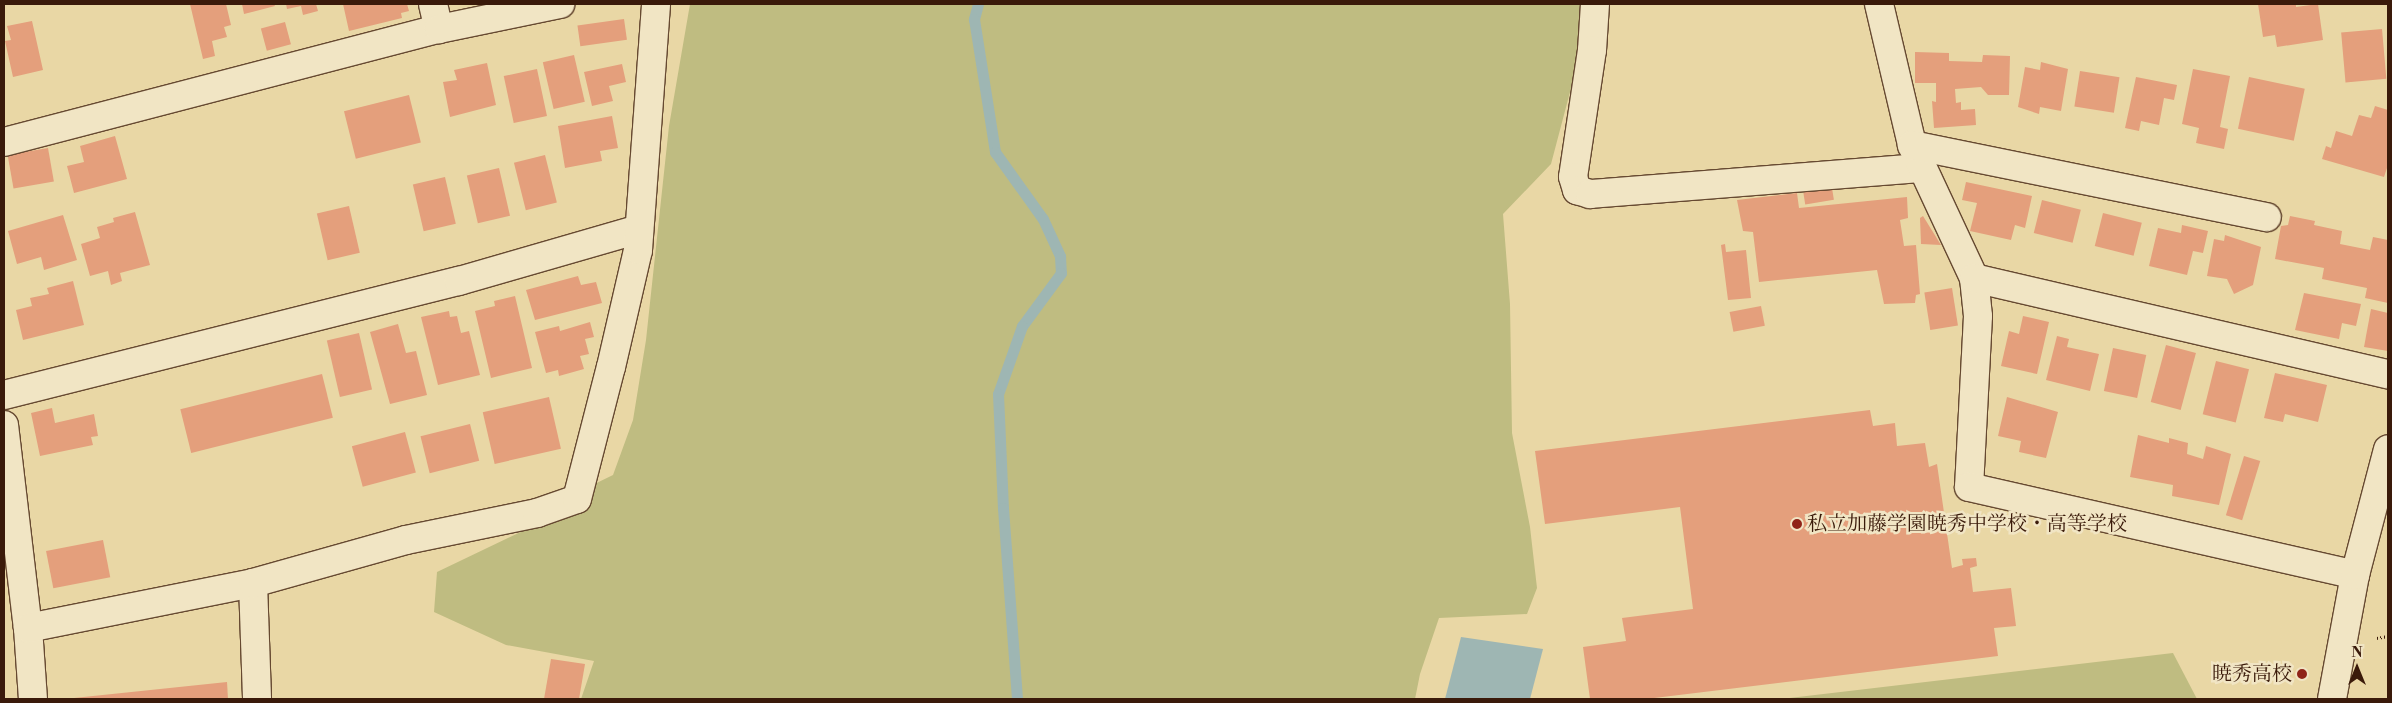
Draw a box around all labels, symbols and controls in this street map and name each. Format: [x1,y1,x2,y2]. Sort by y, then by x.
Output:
place label: 私立加藤学園暁秀中学校・高等学校 [1807,512,2127,536]
marker: 私立加藤学園暁秀中学校・高等学校 [1791,518,1803,530]
north arrow [2332,643,2382,693]
text: N [2351,644,2363,662]
place label: 暁秀高校 [2212,662,2292,686]
marker: 暁秀高校 [2296,668,2308,680]

